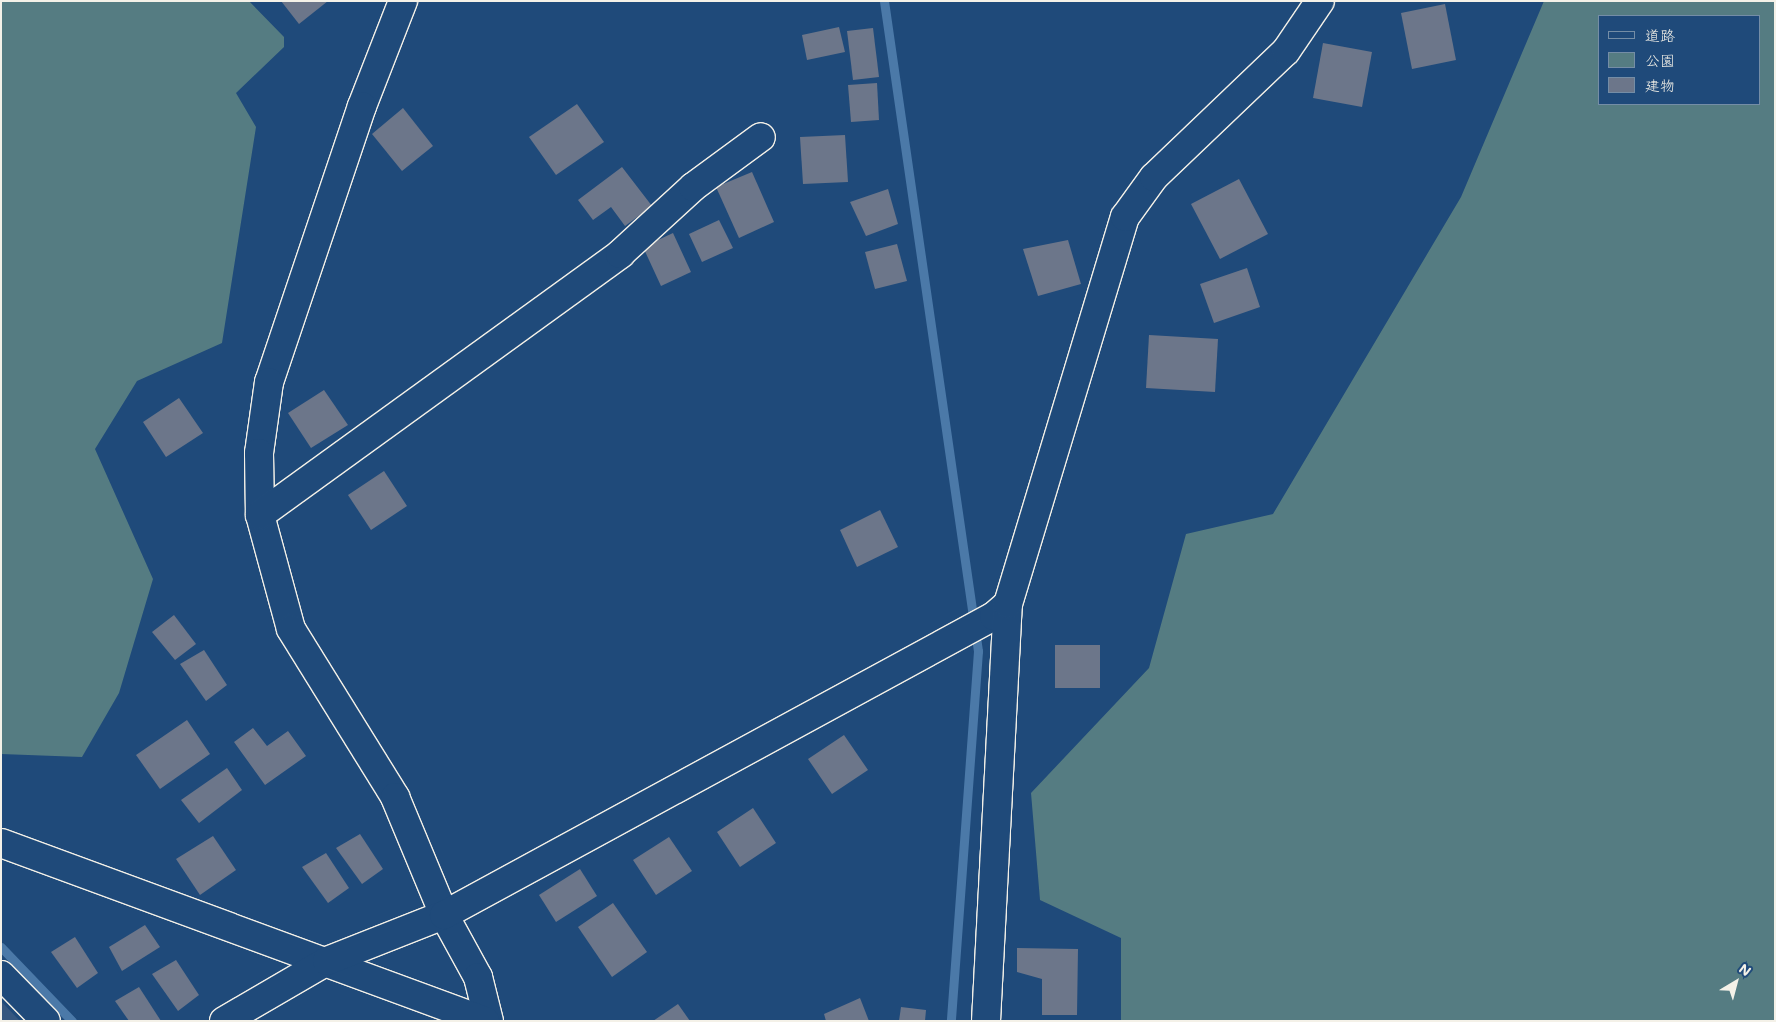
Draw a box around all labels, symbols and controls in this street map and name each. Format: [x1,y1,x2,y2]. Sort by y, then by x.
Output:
legend [1598,15,1761,105]
text: 道路 [1645,25,1675,45]
text: 公園 [1645,50,1675,70]
text: 建物 [1645,75,1675,95]
north arrow [1711,957,1761,1007]
text: N [1735,959,1755,980]

